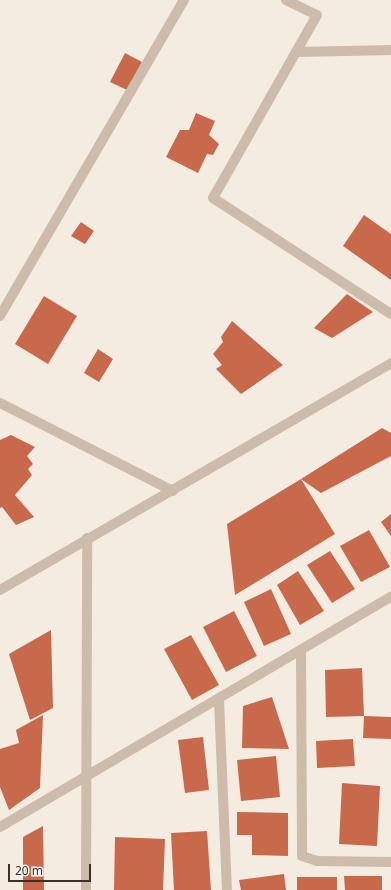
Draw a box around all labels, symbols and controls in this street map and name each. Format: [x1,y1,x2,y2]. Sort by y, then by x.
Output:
scale bar [10,856,93,882]
text: 20 m [15,862,43,879]

